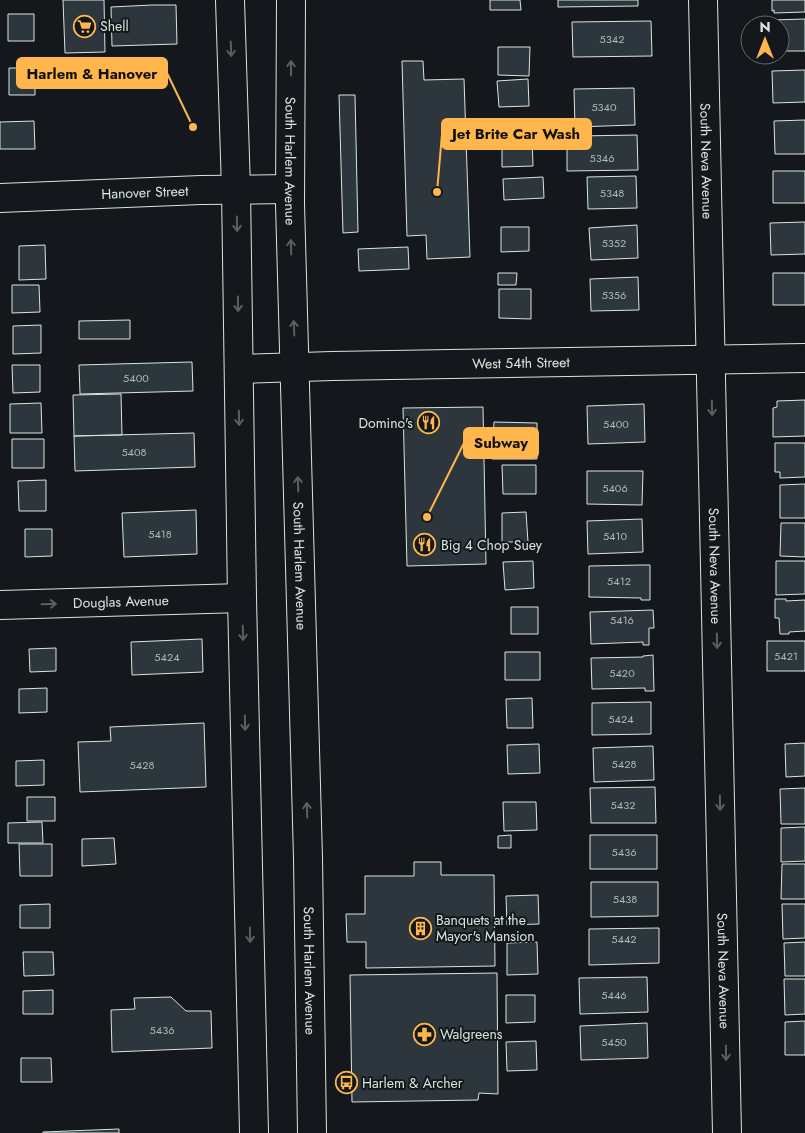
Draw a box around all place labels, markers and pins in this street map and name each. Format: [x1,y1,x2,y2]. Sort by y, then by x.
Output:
supermarket icon: Shell [72,14,96,38]
place label: Shell [100,16,129,36]
callout: Harlem & Hanover [17,58,167,88]
callout: Jet Brite Car Wash [442,119,591,149]
restaurant icon: Domino's [417,411,441,435]
place label: Domino's [358,413,413,433]
callout: Subway [464,428,538,458]
restaurant icon: Big 4 Chop Suey [413,533,437,557]
place label: Big 4 Chop Suey [441,535,543,555]
place label: Banquets at the Mayor's Mansion [436,910,535,946]
building icon: Banquets at the Mayor's Mansion [408,916,432,940]
pharmacy icon: Walgreens [412,1022,436,1046]
place label: Walgreens [440,1024,503,1044]
bus stop icon: Harlem & Archer [334,1071,358,1095]
place label: Harlem & Archer [362,1073,463,1093]

